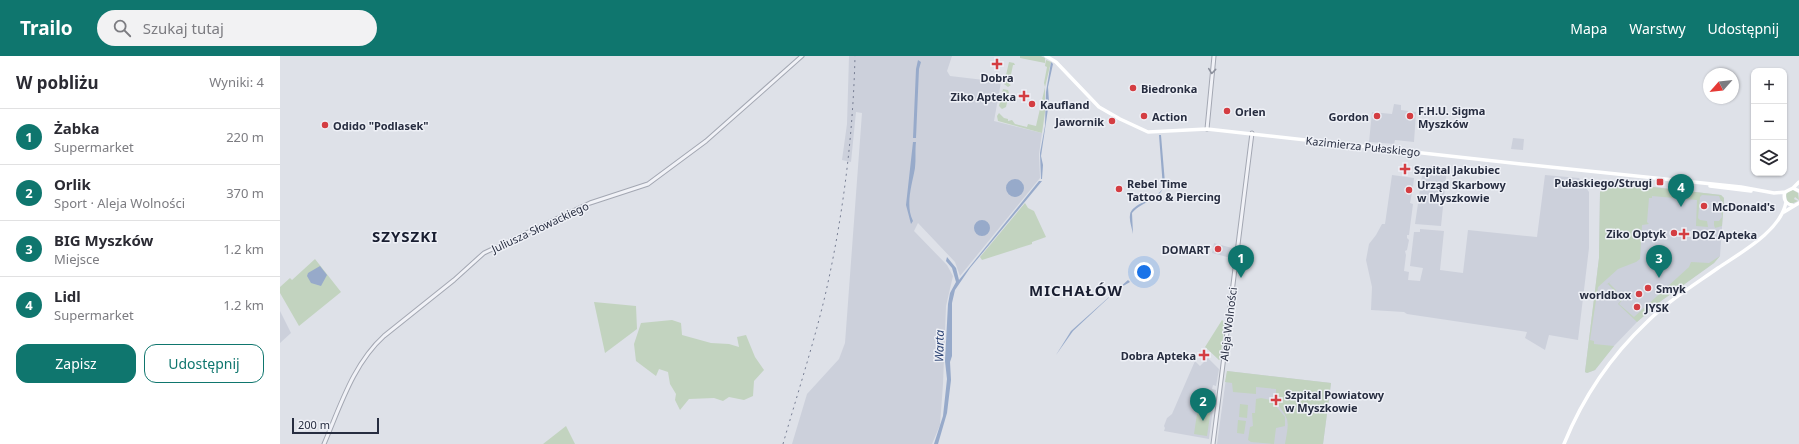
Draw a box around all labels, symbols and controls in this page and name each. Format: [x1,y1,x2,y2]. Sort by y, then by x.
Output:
search box [97,10,377,46]
text: Trailo [20,15,73,41]
icon: search [111,17,133,39]
text: Szukaj tutaj [143,18,224,38]
text: Mapa [1570,19,1607,38]
text: Warstwy [1629,19,1686,38]
text: Udostępnij [1708,19,1779,38]
marker: Dobra [992,59,1002,69]
one-way arrow [1208,68,1217,74]
north arrow [1703,68,1739,104]
map controls [1751,68,1787,176]
button: + [1751,68,1787,104]
place label: Dobra [980,70,1014,85]
text: W pobliżu [16,71,99,94]
text: Wyniki: 4 [209,73,264,91]
place label: Biedronka [1141,81,1197,96]
marker: Biedronka [1128,83,1138,93]
place label: Ziko Apteka [950,89,1016,104]
marker: Ziko Apteka [1019,91,1029,101]
place label: Kaufland [1040,97,1089,112]
marker: Kaufland [1027,99,1037,109]
place label: F.H.U. Sigma Myszków [1418,103,1485,131]
place label: Orlen [1235,104,1266,119]
button: − [1751,104,1787,140]
marker: Orlen [1222,106,1232,116]
place label: Action [1152,109,1187,124]
place label: Gordon [1328,109,1369,124]
marker: Action [1139,111,1149,121]
marker: Gordon [1372,111,1382,121]
marker: F.H.U. Sigma Myszków [1405,111,1415,121]
place label: Jawornik [1054,114,1104,129]
marker: Jawornik [1107,116,1117,126]
text: Żabka [54,118,99,138]
place label: Odido "Podlasek" [333,118,429,133]
marker: Odido "Podlasek" [320,120,330,130]
text: 1 [25,128,33,146]
text: 220 m [226,128,264,146]
street label: Kazimierza Pułaskiego [1305,133,1421,160]
text: Supermarket [54,138,134,156]
button: layers [1751,140,1787,176]
place label: Szpital Jakubiec [1414,162,1500,177]
marker: Szpital Jakubiec [1399,163,1411,175]
text: Orlik [54,174,91,194]
pin: 4 [1668,174,1694,207]
place label: Pułaskiego/Strugi [1554,175,1652,190]
place label: Rebel Time Tattoo & Piercing [1127,176,1221,204]
place label: Urząd Skarbowy w Myszkowie [1417,177,1506,205]
marker: Pułaskiego/Strugi [1655,177,1665,187]
text: 2 [25,184,33,202]
text: 370 m [226,184,264,202]
marker: Rebel Time Tattoo & Piercing [1114,184,1124,194]
marker: Urząd Skarbowy w Myszkowie [1404,185,1414,195]
text: Sport · Aleja Wolności [54,194,185,212]
street label: Juliusza Słowackiego [488,198,591,257]
place label: McDonald's [1712,199,1776,214]
marker: McDonald's [1699,201,1709,211]
district label: SZYSZKI [372,226,438,246]
place label: Ziko Optyk [1606,226,1666,241]
place label: DOZ Apteka [1692,227,1757,242]
marker: Ziko Optyk [1669,228,1679,238]
marker: DOZ Apteka [1679,229,1689,239]
text: BIG Myszków [54,230,153,250]
text: 3 [25,240,33,258]
text: 1.2 km [223,240,264,258]
place label: DOMART [1162,242,1211,257]
marker: DOMART [1213,244,1223,254]
pin: 1 [1228,245,1254,278]
pin: 3 [1646,245,1672,278]
text: Miejsce [54,250,100,268]
your location [1134,262,1154,282]
district label: MICHAŁÓW [1029,280,1123,300]
place label: Smyk [1656,281,1686,296]
marker: Smyk [1643,283,1653,293]
text: Lidl [54,286,81,306]
street label: Aleja Wolności [1216,286,1240,362]
place label: worldbox [1580,287,1632,302]
marker: worldbox [1634,289,1644,299]
text: 4 [25,296,33,314]
text: 1.2 km [223,296,264,314]
place label: JYSK [1644,300,1670,315]
marker: JYSK [1632,302,1642,312]
text: Supermarket [54,306,134,324]
water label: Warta [930,329,948,362]
button: Zapisz [16,344,136,383]
button: Udostępnij [144,344,264,383]
place label: Dobra Apteka [1121,348,1196,363]
marker: Dobra Apteka [1199,350,1209,360]
place label: Szpital Powiatowy w Myszkowie [1285,387,1385,415]
pin: 2 [1190,388,1216,421]
marker: Szpital Powiatowy w Myszkowie [1270,394,1282,406]
scale bar [292,416,379,435]
text: 200 m [298,417,330,432]

